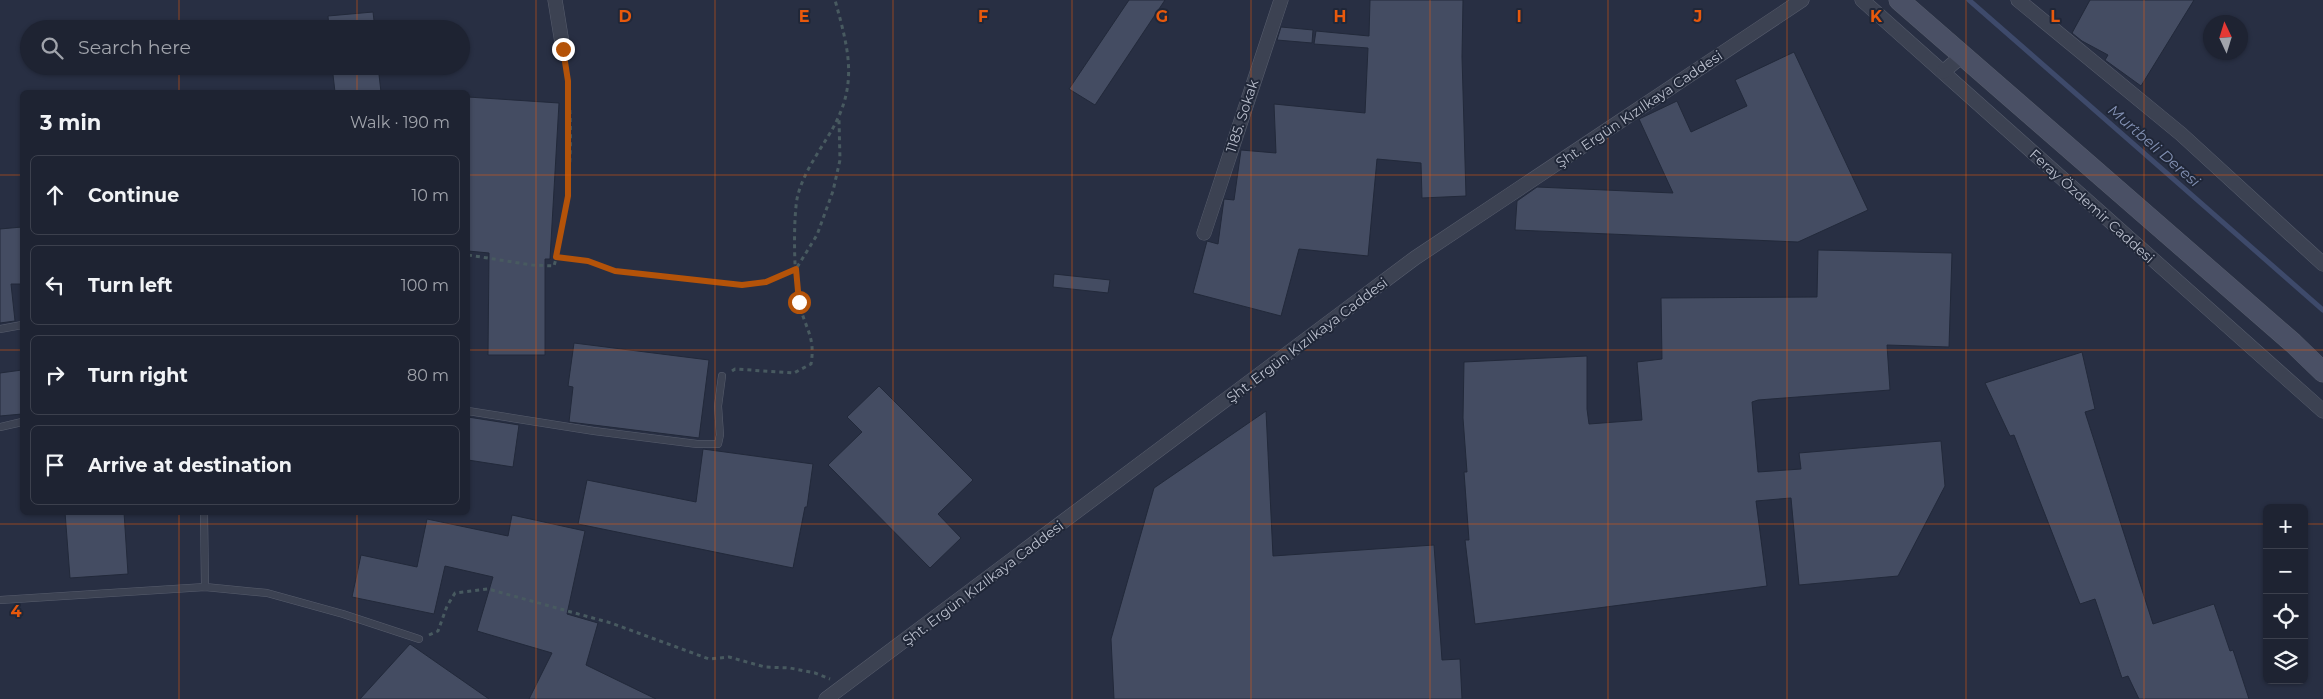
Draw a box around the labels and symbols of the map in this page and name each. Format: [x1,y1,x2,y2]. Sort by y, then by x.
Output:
text: D [618,7,632,26]
text: E [799,7,809,26]
text: F [978,7,988,26]
text: G [1156,7,1168,26]
text: H [1334,7,1346,26]
text: I [1516,7,1522,26]
text: J [1693,7,1702,26]
text: K [1870,7,1883,26]
text: L [2050,7,2060,26]
north arrow [2203,15,2248,60]
route end [552,38,575,61]
street label: Şht. Ergün Kızılkaya Caddesi [1552,46,1726,172]
street label: 1185. Sokak [1222,77,1262,155]
water label: Murtbeli Deresi [2104,101,2205,191]
street label: Feray Özdemir Caddesi [2026,145,2158,267]
street label: Şht. Ergün Kızılkaya Caddesi [1223,273,1391,407]
route start [788,291,811,314]
street label: Şht. Ergün Kızılkaya Caddesi [899,516,1067,650]
text: 4 [10,602,22,621]

